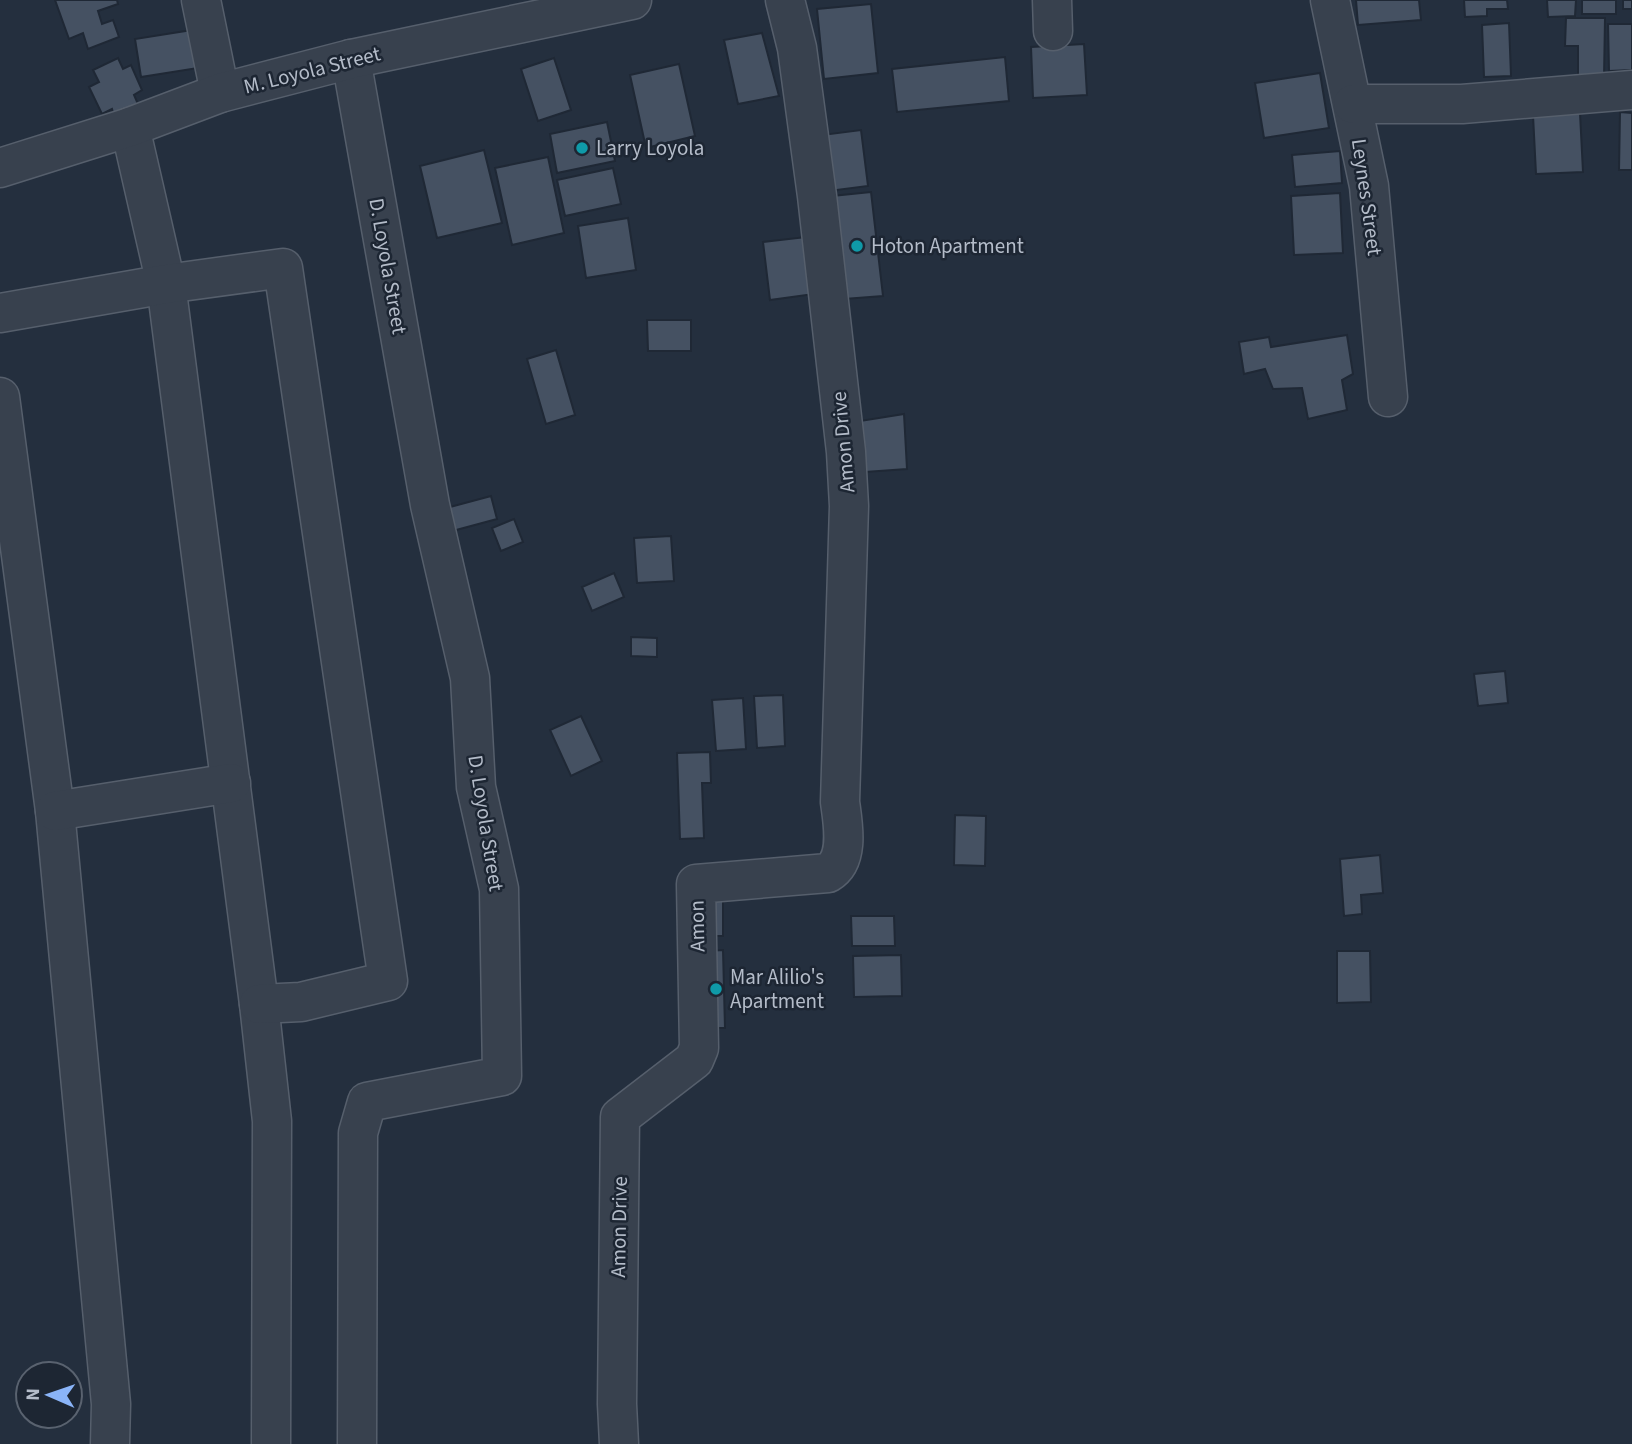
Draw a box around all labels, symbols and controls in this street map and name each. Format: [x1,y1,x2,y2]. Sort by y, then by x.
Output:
street label: M. Loyola Street [241,39,383,101]
place label: Larry Loyola [596,133,704,163]
street label: Leynes Street [1344,137,1390,257]
marker: Larry Loyola [574,140,590,156]
street label: D. Loyola Street [361,196,415,336]
place label: Hoton Apartment [871,231,1024,261]
marker: Hoton Apartment [849,238,865,254]
street label: Amon Drive [824,390,862,494]
street label: D. Loyola Street [460,753,512,893]
street label: Amon [682,900,712,952]
place label: Mar Alilio's Apartment [730,962,824,1016]
marker: Mar Alilio's Apartment [708,981,724,997]
street label: Amon Drive [603,1176,635,1278]
north arrow [14,1360,84,1430]
text: N [20,1388,47,1401]

